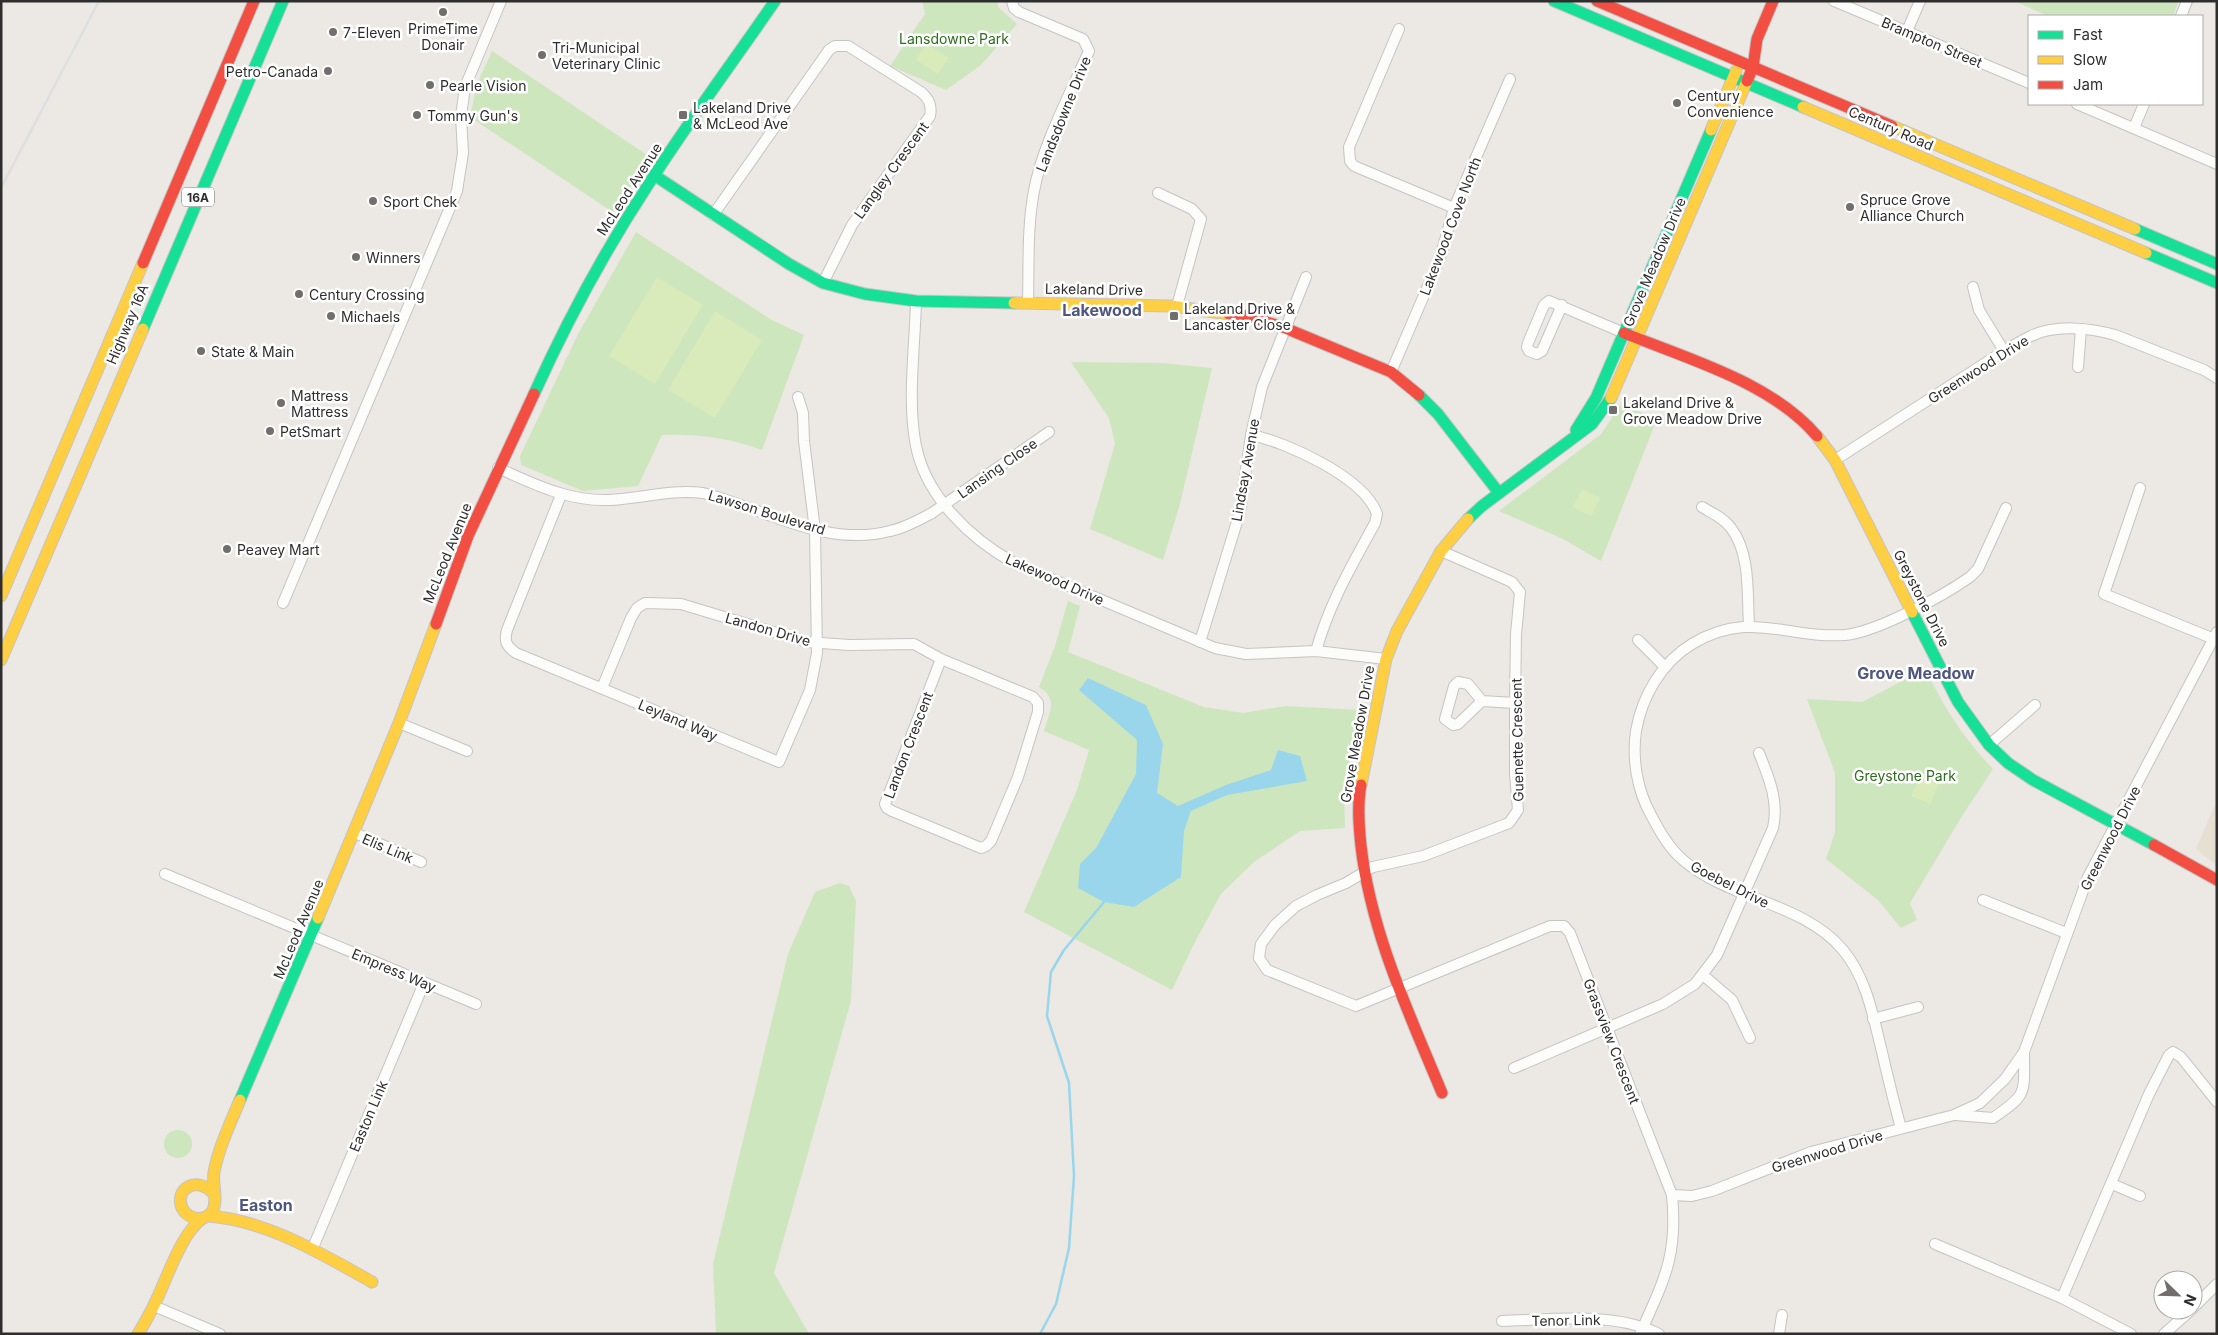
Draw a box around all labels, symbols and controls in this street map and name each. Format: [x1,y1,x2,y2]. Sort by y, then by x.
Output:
marker: PrimeTime Donair [437,6,449,18]
street label: Brampton Street [1879,13,1985,71]
legend [2028,15,2203,105]
place label: PrimeTime Donair [408,20,478,53]
place label: 7-Eleven [343,24,401,41]
text: Fast [2073,25,2103,44]
marker: 7-Eleven [327,26,339,38]
park label: Lansdowne Park [899,30,1009,47]
place label: Tri-Municipal Veterinary Clinic [552,39,661,72]
marker: Tri-Municipal Veterinary Clinic [536,49,548,61]
text: Slow [2073,50,2107,69]
street label: Landsdowne Drive [1032,54,1094,174]
place label: Petro-Canada [226,63,318,80]
marker: Petro-Canada [322,65,334,77]
text: Jam [2073,75,2103,94]
place label: Pearle Vision [440,77,527,94]
marker: Pearle Vision [424,79,436,91]
place label: Century Convenience [1687,87,1774,120]
marker: Century Convenience [1671,97,1683,109]
place label: Lakeland Drive & McLeod Ave [693,99,791,132]
street label: Century Road [1846,102,1936,154]
place label: Tommy Gun's [427,107,518,124]
marker: Tommy Gun's [411,109,423,121]
marker: Lakeland Drive & McLeod Ave [677,109,689,121]
street label: Langley Crescent [850,118,932,222]
street label: McLeod Avenue [593,140,665,238]
street label: Lakewood Cove North [1416,154,1484,298]
road number: 16A [182,188,214,206]
place label: Spruce Grove Alliance Church [1860,191,1964,224]
place label: Sport Chek [383,193,458,210]
marker: Sport Chek [367,195,379,207]
street label: Grove Meadow Drive [1619,195,1689,329]
marker: Spruce Grove Alliance Church [1844,201,1856,213]
place label: Winners [366,249,421,266]
marker: Winners [350,251,362,263]
street label: Lakeland Drive [1045,280,1143,298]
street label: Highway 16A [102,281,152,367]
place label: Century Crossing [309,286,425,303]
marker: Century Crossing [293,288,305,300]
district label: Lakewood [1062,300,1142,320]
place label: Lakeland Drive & Lancaster Close [1184,300,1295,333]
place label: Michaels [341,308,400,325]
marker: Michaels [325,310,337,322]
marker: Lakeland Drive & Lancaster Close [1168,310,1180,322]
street label: Greenwood Drive [1925,331,2031,407]
place label: State & Main [211,343,294,360]
marker: State & Main [195,345,207,357]
place label: Mattress Mattress [291,387,348,420]
place label: Lakeland Drive & Grove Meadow Drive [1623,394,1762,427]
marker: Mattress Mattress [275,397,287,409]
marker: Lakeland Drive & Grove Meadow Drive [1607,404,1619,416]
street label: Lindsay Avenue [1228,417,1262,523]
place label: PetSmart [280,423,341,440]
marker: PetSmart [264,425,276,437]
street label: Lansing Close [954,434,1040,502]
street label: Lawson Boulevard [706,486,828,538]
street label: McLeod Avenue [419,500,475,606]
place label: Peavey Mart [237,541,320,558]
marker: Peavey Mart [221,543,233,555]
street label: Greystone Drive [1890,547,1954,649]
street label: Lakewood Drive [1003,550,1107,608]
street label: Landon Drive [723,609,813,649]
district label: Grove Meadow [1857,663,1975,683]
street label: Grove Meadow Drive [1337,664,1377,804]
street label: Guenette Crescent [1507,677,1527,802]
street label: Landon Crescent [880,689,936,801]
street label: Leyland Way [636,696,720,744]
park label: Greystone Park [1854,767,1956,784]
street label: Greenwood Drive [2076,783,2144,893]
street label: Elis Link [360,830,416,866]
street label: Goebel Drive [1688,857,1772,911]
street label: McLeod Avenue [269,877,327,981]
street label: Empress Way [349,945,439,995]
street label: Grassview Crescent [1580,976,1644,1106]
street label: Easton Link [345,1077,391,1154]
street label: Greenwood Drive [1769,1126,1885,1176]
district label: Easton [239,1195,293,1215]
north arrow [2153,1270,2203,1320]
text: N [2181,1292,2200,1309]
street label: Tenor Link [1531,1311,1601,1329]

